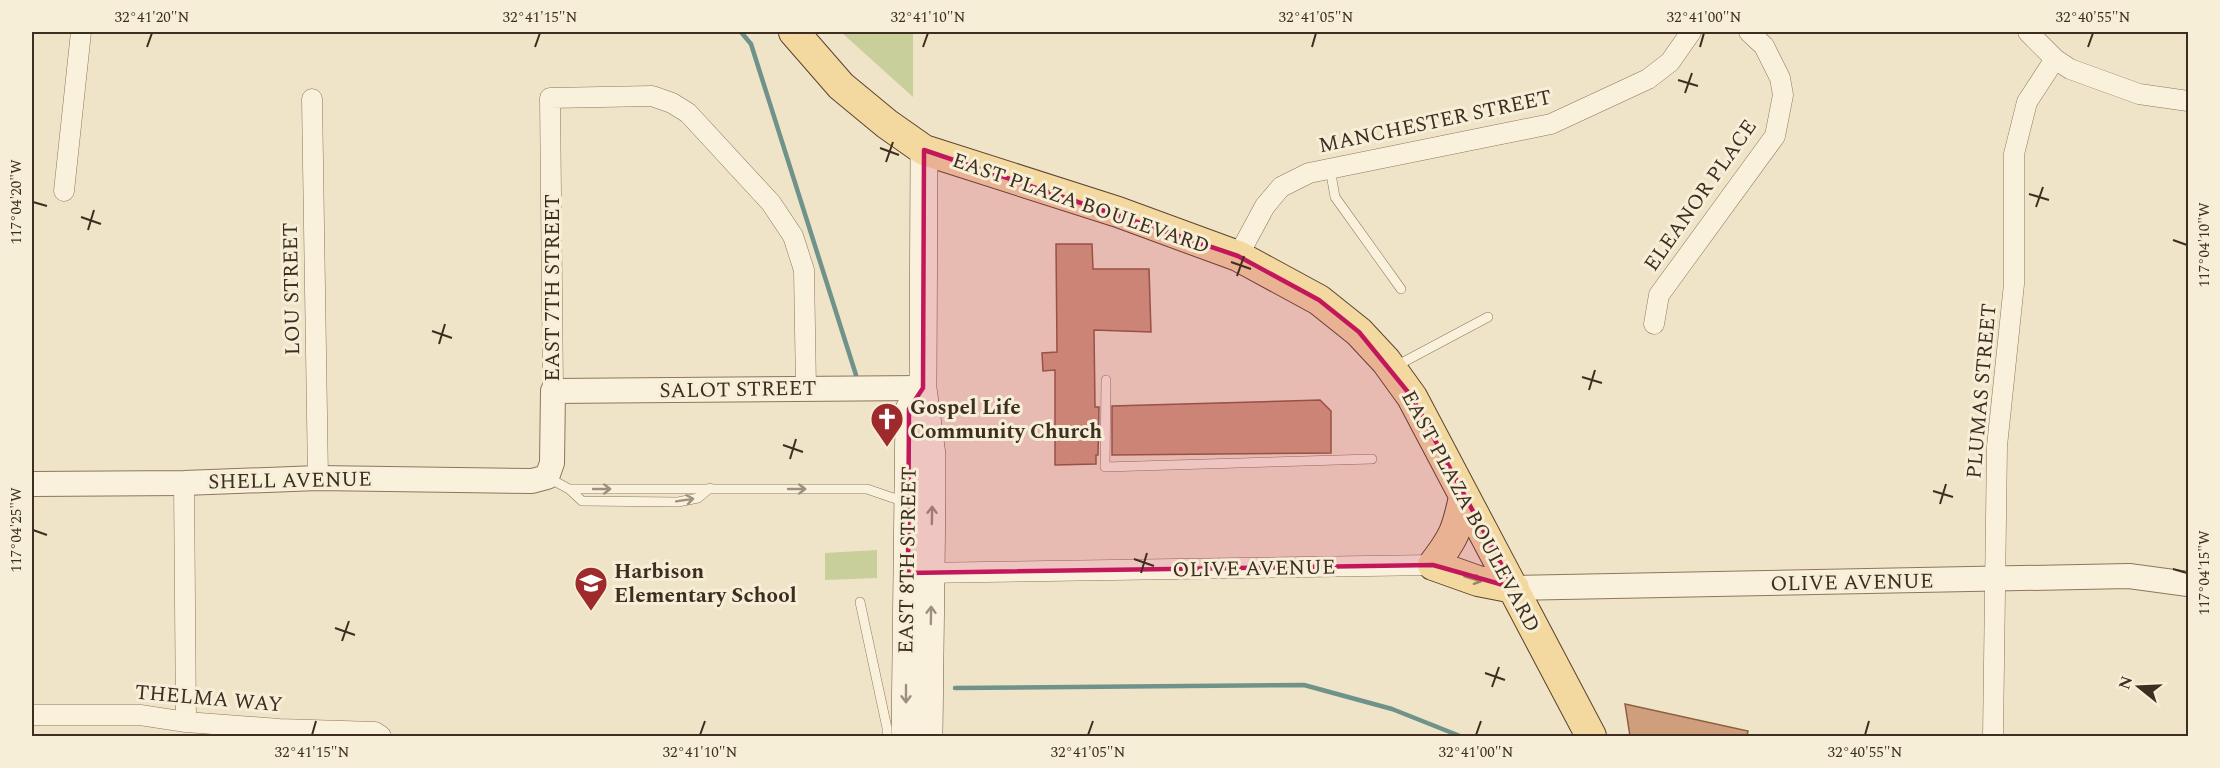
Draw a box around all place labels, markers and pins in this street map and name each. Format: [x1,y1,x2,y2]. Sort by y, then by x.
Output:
place label: Gospel Life Community Church [910,392,1102,448]
church icon: Gospel Life Community Church [869,401,905,448]
place label: Harbison Elementary School [614,556,797,612]
school or university icon: Harbison Elementary School [573,565,609,612]

